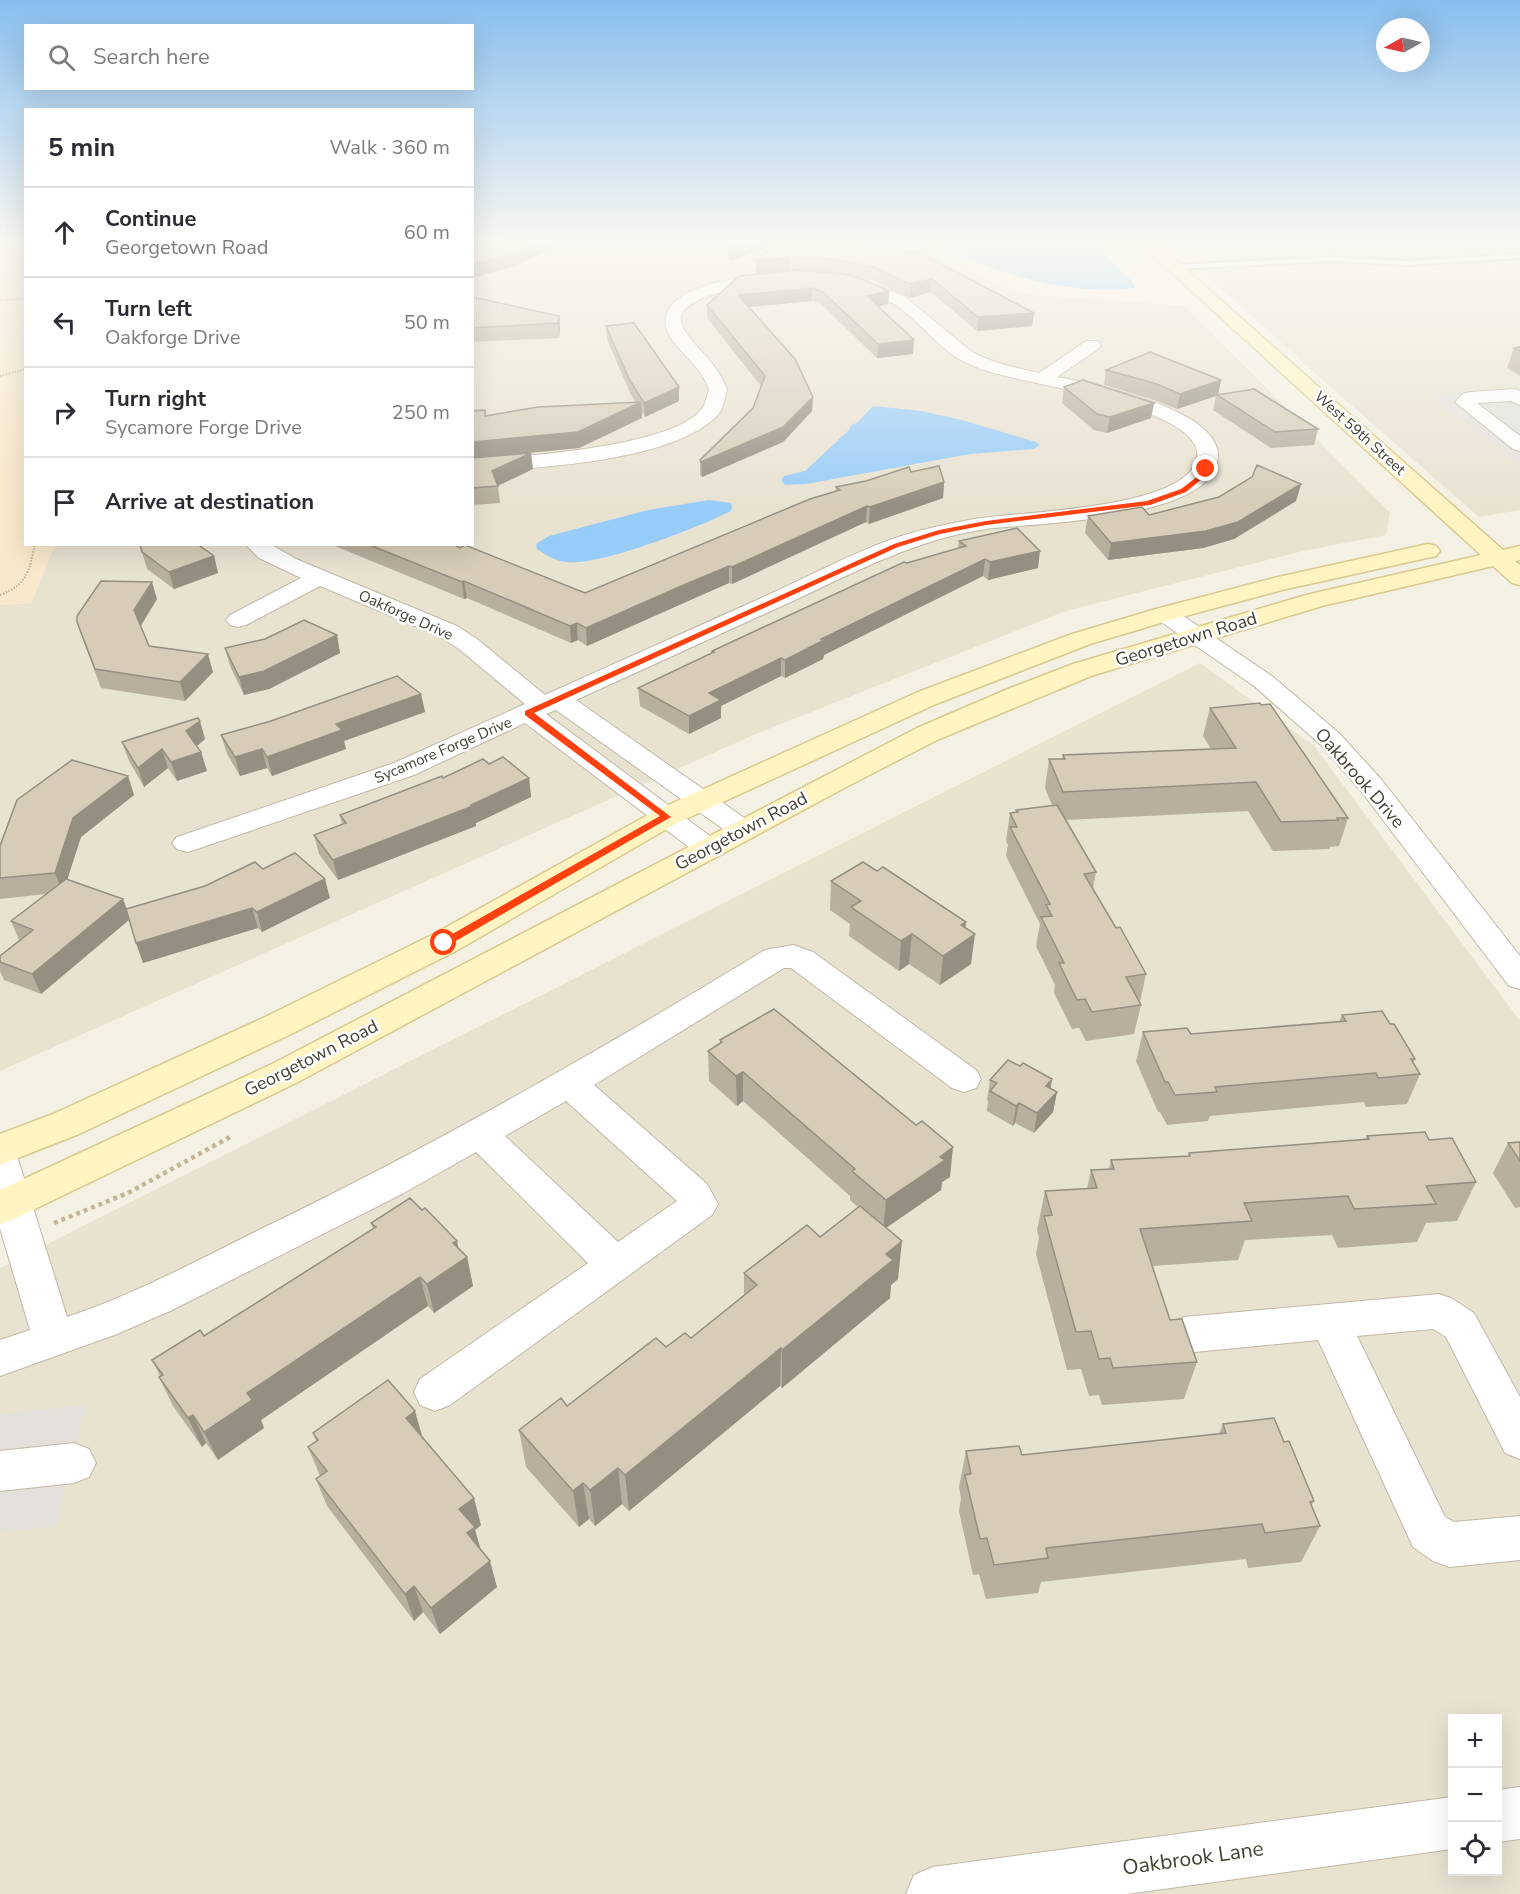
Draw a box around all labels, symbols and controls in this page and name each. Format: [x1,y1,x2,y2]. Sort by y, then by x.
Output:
north arrow [1376,18,1430,72]
search box [24,24,474,90]
icon: search [45,41,78,74]
text: Search here [93,42,210,72]
text: 5 min [48,130,115,165]
text: Walk · 360 m [330,134,450,161]
text: Continue [105,204,196,234]
icon: ahead [48,216,81,249]
text: 60 m [404,219,450,246]
text: Georgetown Road [105,234,268,261]
text: Turn left [105,294,192,324]
icon: left [48,306,81,339]
text: 50 m [404,309,450,336]
text: Oakforge Drive [105,324,240,351]
text: Turn right [105,384,206,414]
street label: West 59th Street [1310,387,1410,480]
icon: right [48,396,81,429]
text: 250 m [392,399,450,426]
text: Sycamore Forge Drive [105,414,302,441]
route end [1192,455,1218,481]
icon: arrive [48,486,81,519]
text: Arrive at destination [105,487,314,517]
street label: Oakforge Drive [356,585,456,645]
street label: Georgetown Road [1112,606,1260,672]
street label: Sycamore Forge Drive [371,712,515,788]
street label: Oakbrook Drive [1310,723,1410,833]
street label: Georgetown Road [670,786,812,876]
route start [430,929,456,955]
street label: Georgetown Road [240,1014,382,1102]
map controls [1448,1714,1502,1876]
button: + [1448,1714,1502,1768]
button: − [1448,1768,1502,1822]
button: locate [1448,1822,1502,1876]
street label: Oakbrook Lane [1121,1834,1265,1882]

